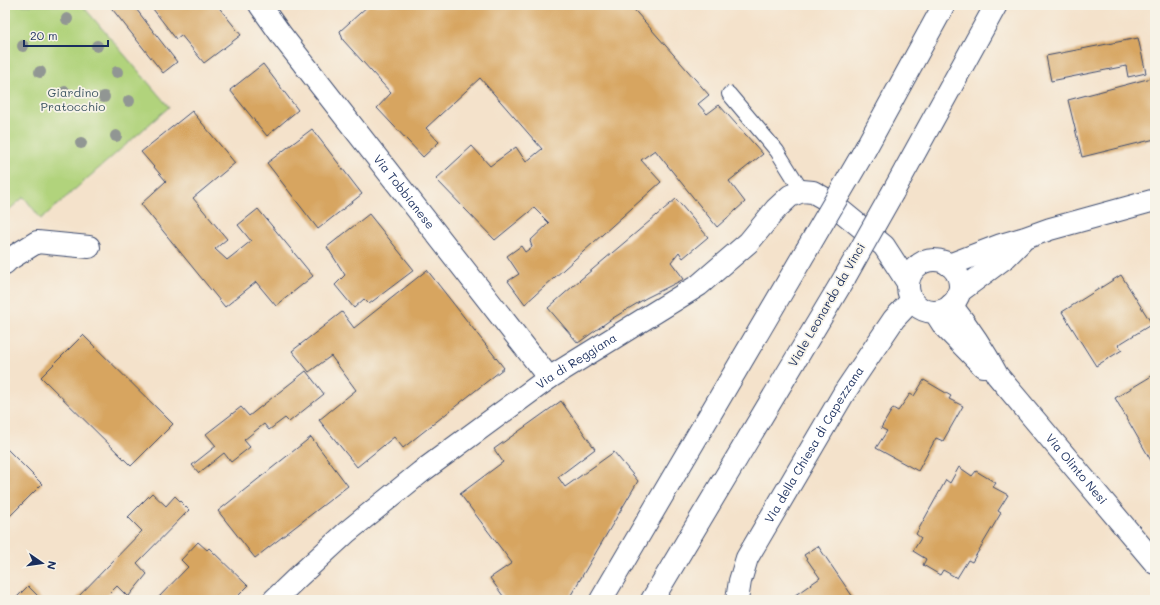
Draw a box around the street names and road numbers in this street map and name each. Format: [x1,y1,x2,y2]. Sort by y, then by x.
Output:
street label: Via Tobbianese [371,151,439,232]
street label: Viale Leonardo da Vinci [784,240,868,369]
street label: Via di Reggiana [532,329,619,392]
street label: Via della Chiesa di Capezzana [760,363,867,526]
street label: Via Olinto Nesi [1043,430,1111,507]

